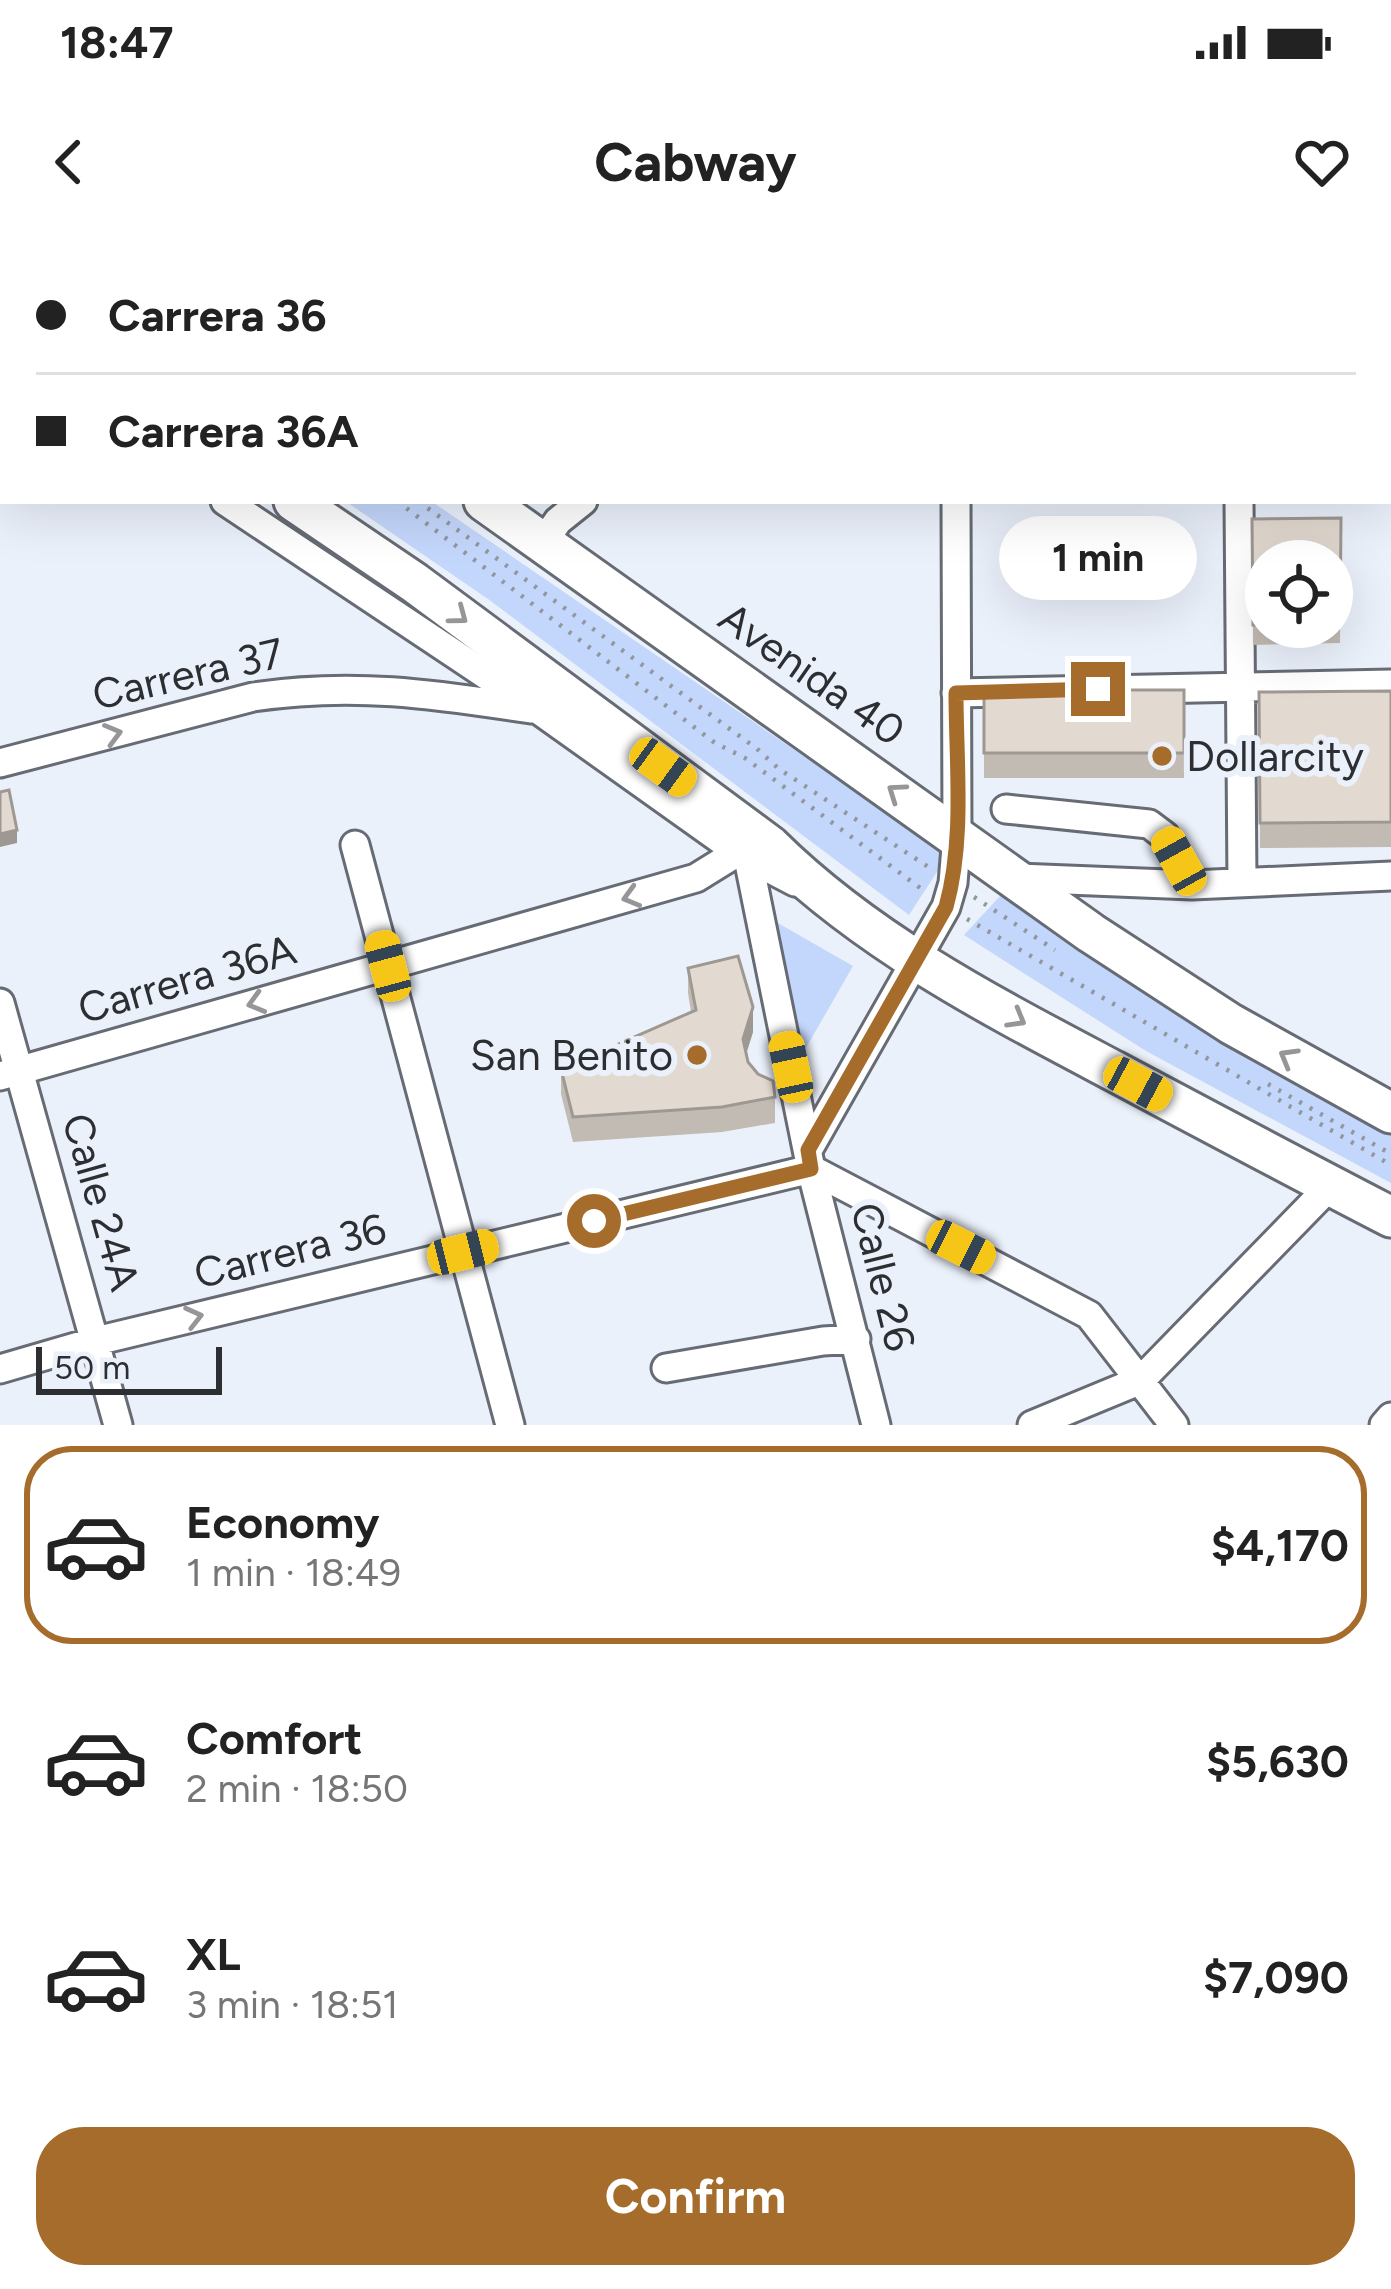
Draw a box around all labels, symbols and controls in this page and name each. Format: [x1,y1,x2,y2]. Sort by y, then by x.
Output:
text: 18:47 [60,15,174,69]
icon: back [36,129,102,195]
icon: heart [1289,129,1355,195]
text: Cabway [594,130,797,195]
text: Carrera 36 [108,288,327,342]
text: Carrera 36A [108,404,359,458]
callout: 1 min [999,515,1197,599]
text: 1 min [1052,534,1144,581]
map controls [1245,540,1353,648]
button: locate [1245,540,1353,648]
street label: Avenida 40 [709,592,915,756]
one-way arrow [446,601,467,623]
street label: Carrera 37 [88,627,288,721]
route end [1071,662,1125,716]
one-way arrow [102,723,123,748]
car [623,731,703,803]
place label: Dollarcity [1186,731,1364,782]
marker: Dollarcity [1149,743,1175,769]
one-way arrow [887,784,909,806]
car [1146,821,1212,901]
one-way arrow [622,882,642,907]
street label: Carrera 36A [72,923,302,1034]
car [361,927,415,1005]
one-way arrow [246,989,267,1014]
one-way arrow [1004,1004,1025,1027]
car [766,1028,816,1106]
place label: San Benito [470,1030,673,1081]
marker: San Benito [684,1042,710,1068]
one-way arrow [1280,1049,1301,1072]
car [1098,1051,1178,1117]
street label: Calle 24A [51,1108,151,1297]
route start [567,1194,621,1248]
street label: Calle 26 [840,1198,926,1356]
street label: Carrera 36 [189,1203,391,1299]
car [921,1215,1001,1279]
car [424,1226,502,1278]
one-way arrow [184,1306,204,1331]
scale bar [36,1341,222,1394]
text: 50 m [54,1348,130,1387]
icon: car [42,1491,150,1599]
text: Economy [186,1495,379,1549]
text: $4,170 [1211,1518,1349,1572]
text: 1 min · 18:49 [186,1549,401,1596]
icon: car [42,1707,150,1815]
text: Comfort [186,1711,362,1765]
text: $5,630 [1206,1734,1349,1788]
text: 2 min · 18:50 [186,1765,408,1812]
icon: car [42,1923,150,2031]
text: XL [186,1927,241,1981]
text: $7,090 [1203,1950,1349,2004]
text: 3 min · 18:51 [186,1981,398,2028]
button: Confirm [36,2127,1355,2265]

